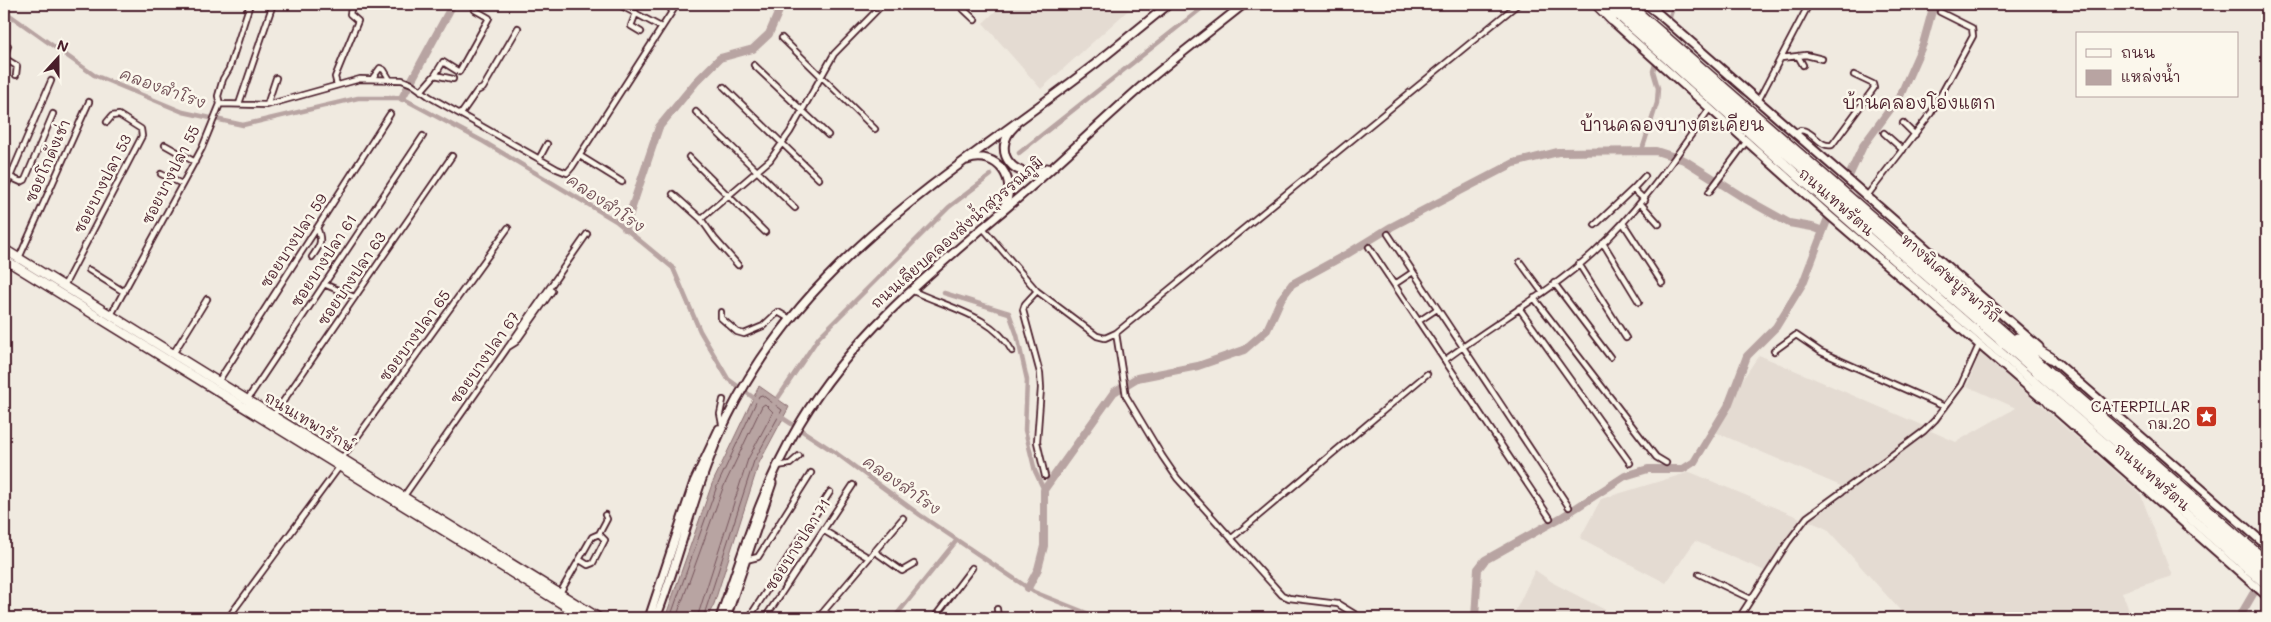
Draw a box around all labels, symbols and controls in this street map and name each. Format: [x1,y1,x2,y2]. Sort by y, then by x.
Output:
north arrow [32,32,82,82]
legend [2076,32,2238,98]
text: N [54,35,71,56]
text: ถนน [2121,42,2155,62]
water label: คลองสำโรง [117,62,209,113]
text: แหล่งน้ำ [2121,63,2181,86]
district label: บ้านคลองโอ่งแตก [1842,90,1996,114]
district label: บ้านคลองบางตะเคียน [1580,112,1764,136]
street label: ซอยโกดังเช่า [20,116,74,205]
street label: ซอยบางปลา 55 [137,122,204,227]
street label: ซอยบางปลา 53 [69,130,136,236]
street label: ถนนเลียบคลองส่งน้ำสุวรรณภูมิ [864,149,1048,314]
street label: ถนนเทพรัตน [1795,163,1879,240]
water label: คลองสำโรง [563,169,649,236]
street label: ซอยบางปลา 59 [255,189,331,291]
street label: ซอยบางปลา 61 [286,210,361,311]
street label: ซอยบางปลา 63 [312,228,390,329]
street label: ทางพิเศษบูรพาวิถี [1895,229,2005,327]
street label: ซอยบางปลา 65 [374,285,454,385]
street label: ซอยบางปลา 67 [445,307,523,408]
street label: ถนนเทพารักษ์ [261,386,358,456]
place label: CATERPILLAR กม.20 [2091,396,2190,433]
place icon: CATERPILLAR กม.20 [2194,404,2218,428]
street label: ถนนเทพรัตน [2111,438,2195,515]
water label: คลองสำโรง [859,450,945,519]
street label: ซอยบางปลา 71 [760,495,834,594]

